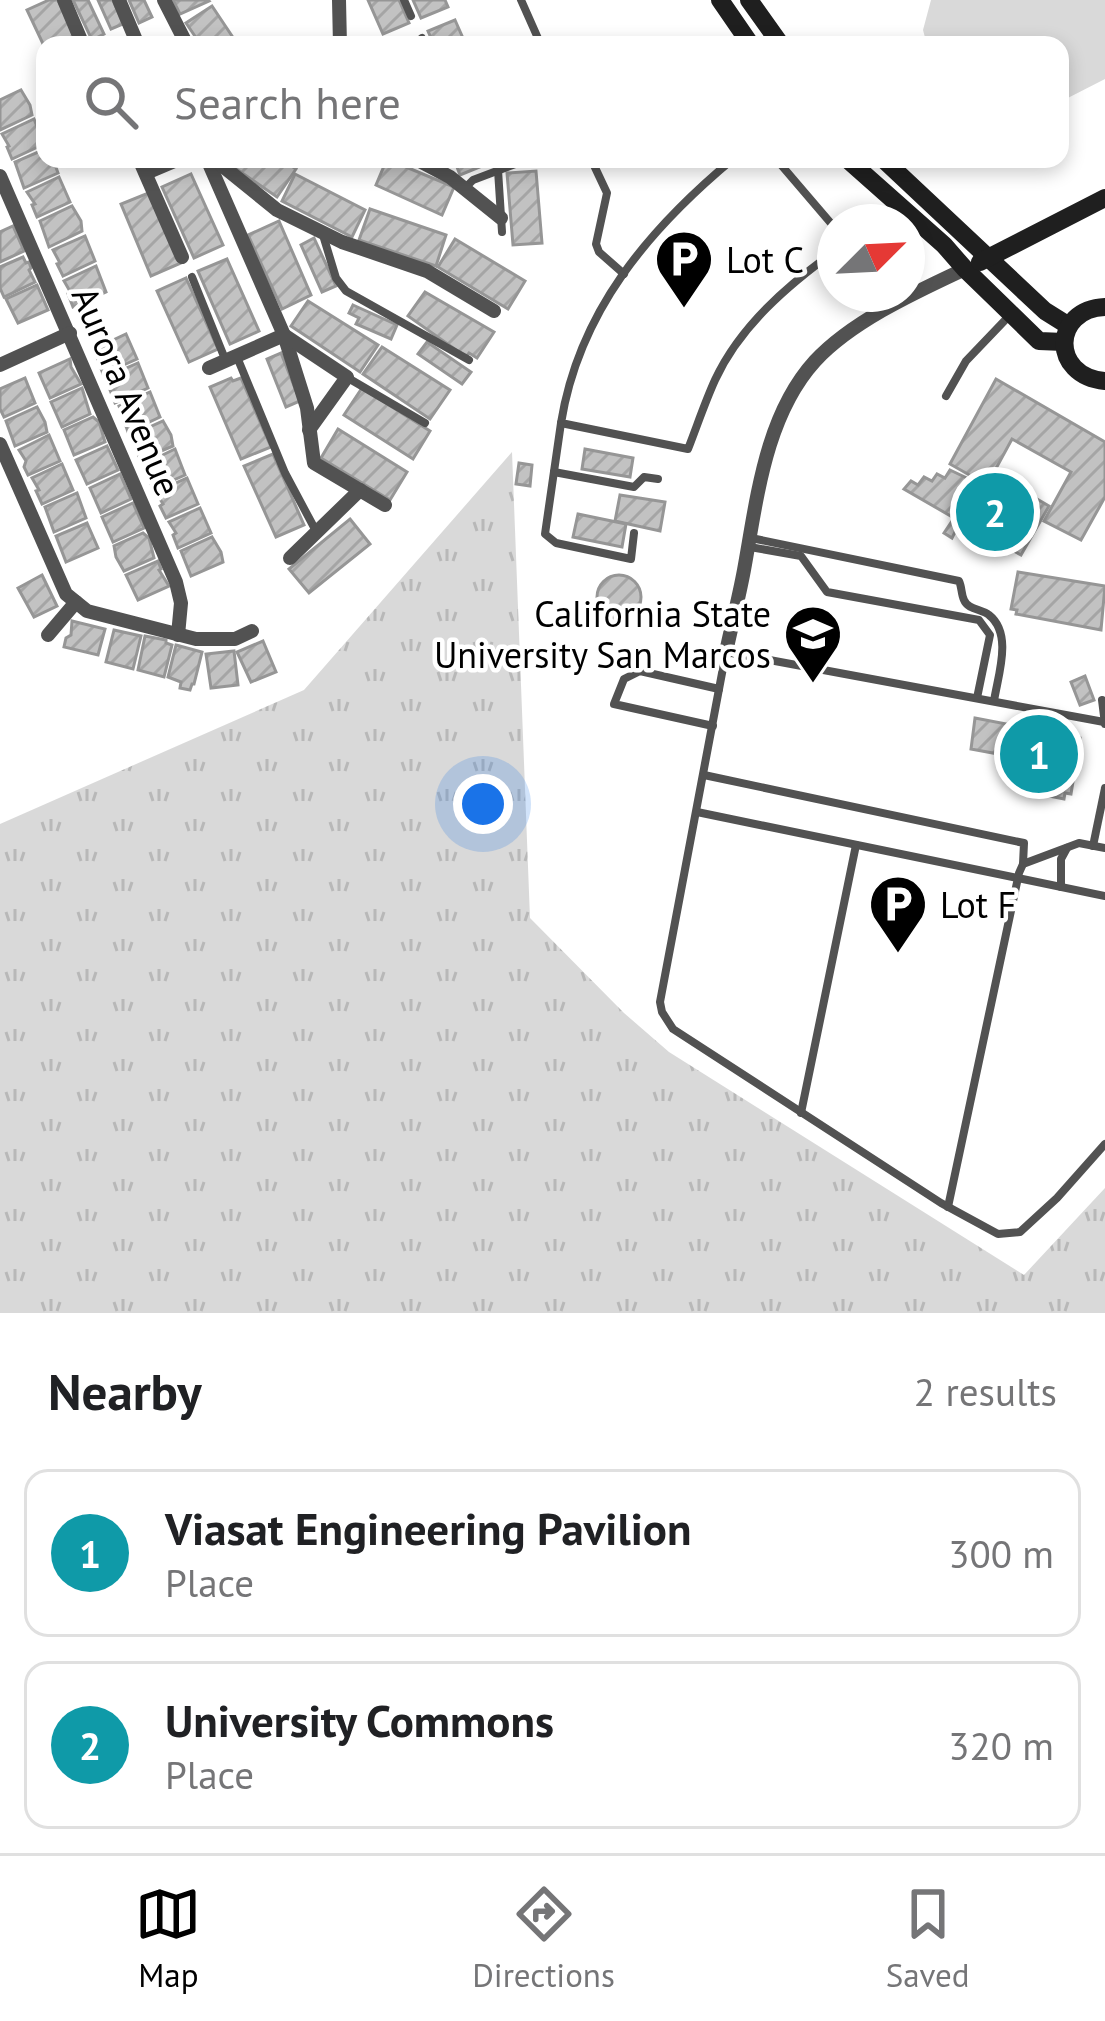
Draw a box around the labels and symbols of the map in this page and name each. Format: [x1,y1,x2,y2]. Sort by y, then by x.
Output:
north arrow [817,204,925,312]
parking icon: Lot C [653,228,715,310]
place label: Lot C [726,236,804,283]
street label: Aurora Avenue [62,279,192,503]
pin: 2 [956,467,1034,557]
place label: California State University San Marcos [434,590,771,678]
school or university icon: California State University San Marcos [782,603,844,685]
pin: 1 [1000,709,1078,799]
your location [453,774,513,834]
parking icon: Lot F [867,873,929,955]
place label: Lot F [940,881,1016,928]

